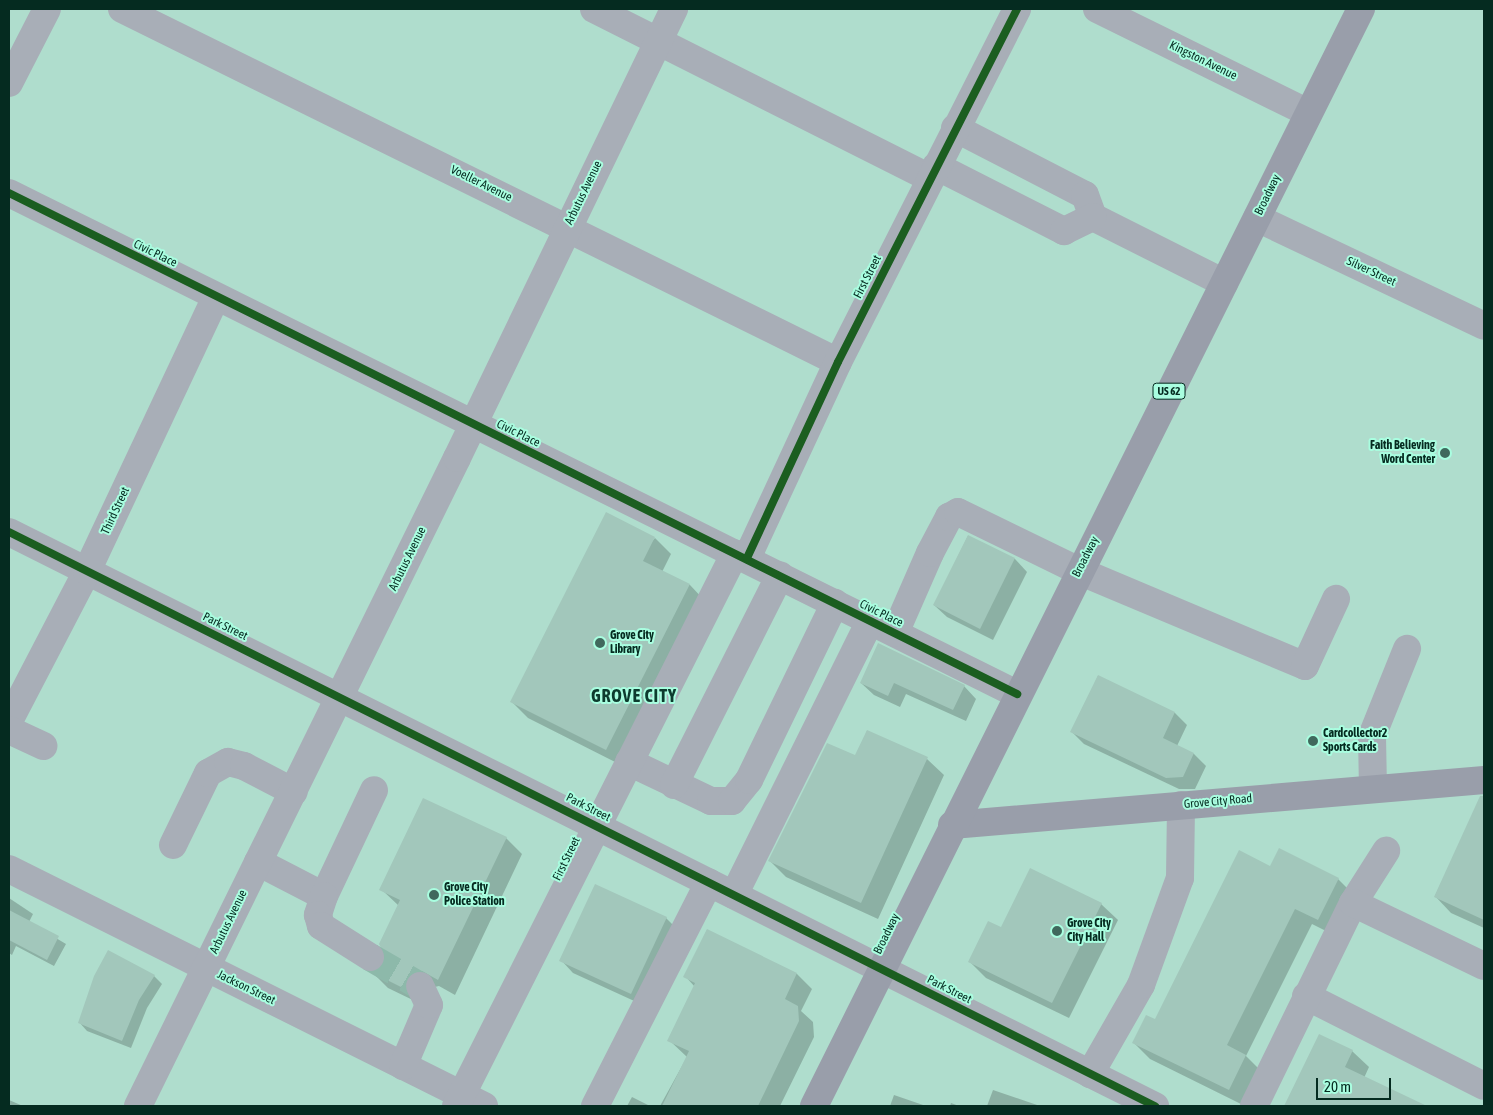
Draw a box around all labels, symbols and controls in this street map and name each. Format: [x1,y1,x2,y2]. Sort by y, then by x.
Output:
street label: Kingston Avenue [1167,38,1239,84]
street label: Arbutus Avenue [562,159,606,227]
street label: Voeller Avenue [448,163,514,205]
street label: Broadway [1252,172,1284,218]
street label: Civic Place [131,237,179,271]
street label: First Street [851,253,885,301]
street label: Silver Street [1344,254,1398,290]
road number: US 62 [1152,382,1186,400]
street label: Civic Place [494,417,542,451]
place label: Faith Believing Word Center [1370,439,1435,467]
marker: Faith Believing Word Center [1439,447,1451,459]
street label: Third Street [99,485,133,537]
street label: Arbutus Avenue [386,525,430,593]
street label: Broadway [1070,534,1102,580]
street label: Civic Place [857,597,905,631]
street label: Park Street [200,610,250,644]
place label: Grove City Library [610,629,654,657]
marker: Grove City Library [594,637,606,649]
district label: GROVE CITY [590,685,678,707]
place label: Cardcollector2 Sports Cards [1323,727,1388,755]
marker: Cardcollector2 Sports Cards [1307,735,1319,747]
street label: Park Street [563,791,613,825]
street label: Grove City Road [1183,792,1253,812]
street label: First Street [550,835,584,883]
place label: Grove City Police Station [444,881,505,909]
street label: Arbutus Avenue [207,888,251,956]
marker: Grove City Police Station [428,889,440,901]
street label: Broadway [871,911,903,957]
place label: Grove City City Hall [1067,917,1111,945]
marker: Grove City City Hall [1051,925,1063,937]
street label: Jackson Street [215,968,277,1008]
street label: Park Street [924,973,974,1007]
scale bar [1318,1068,1393,1100]
text: 20 m [1324,1078,1351,1095]

